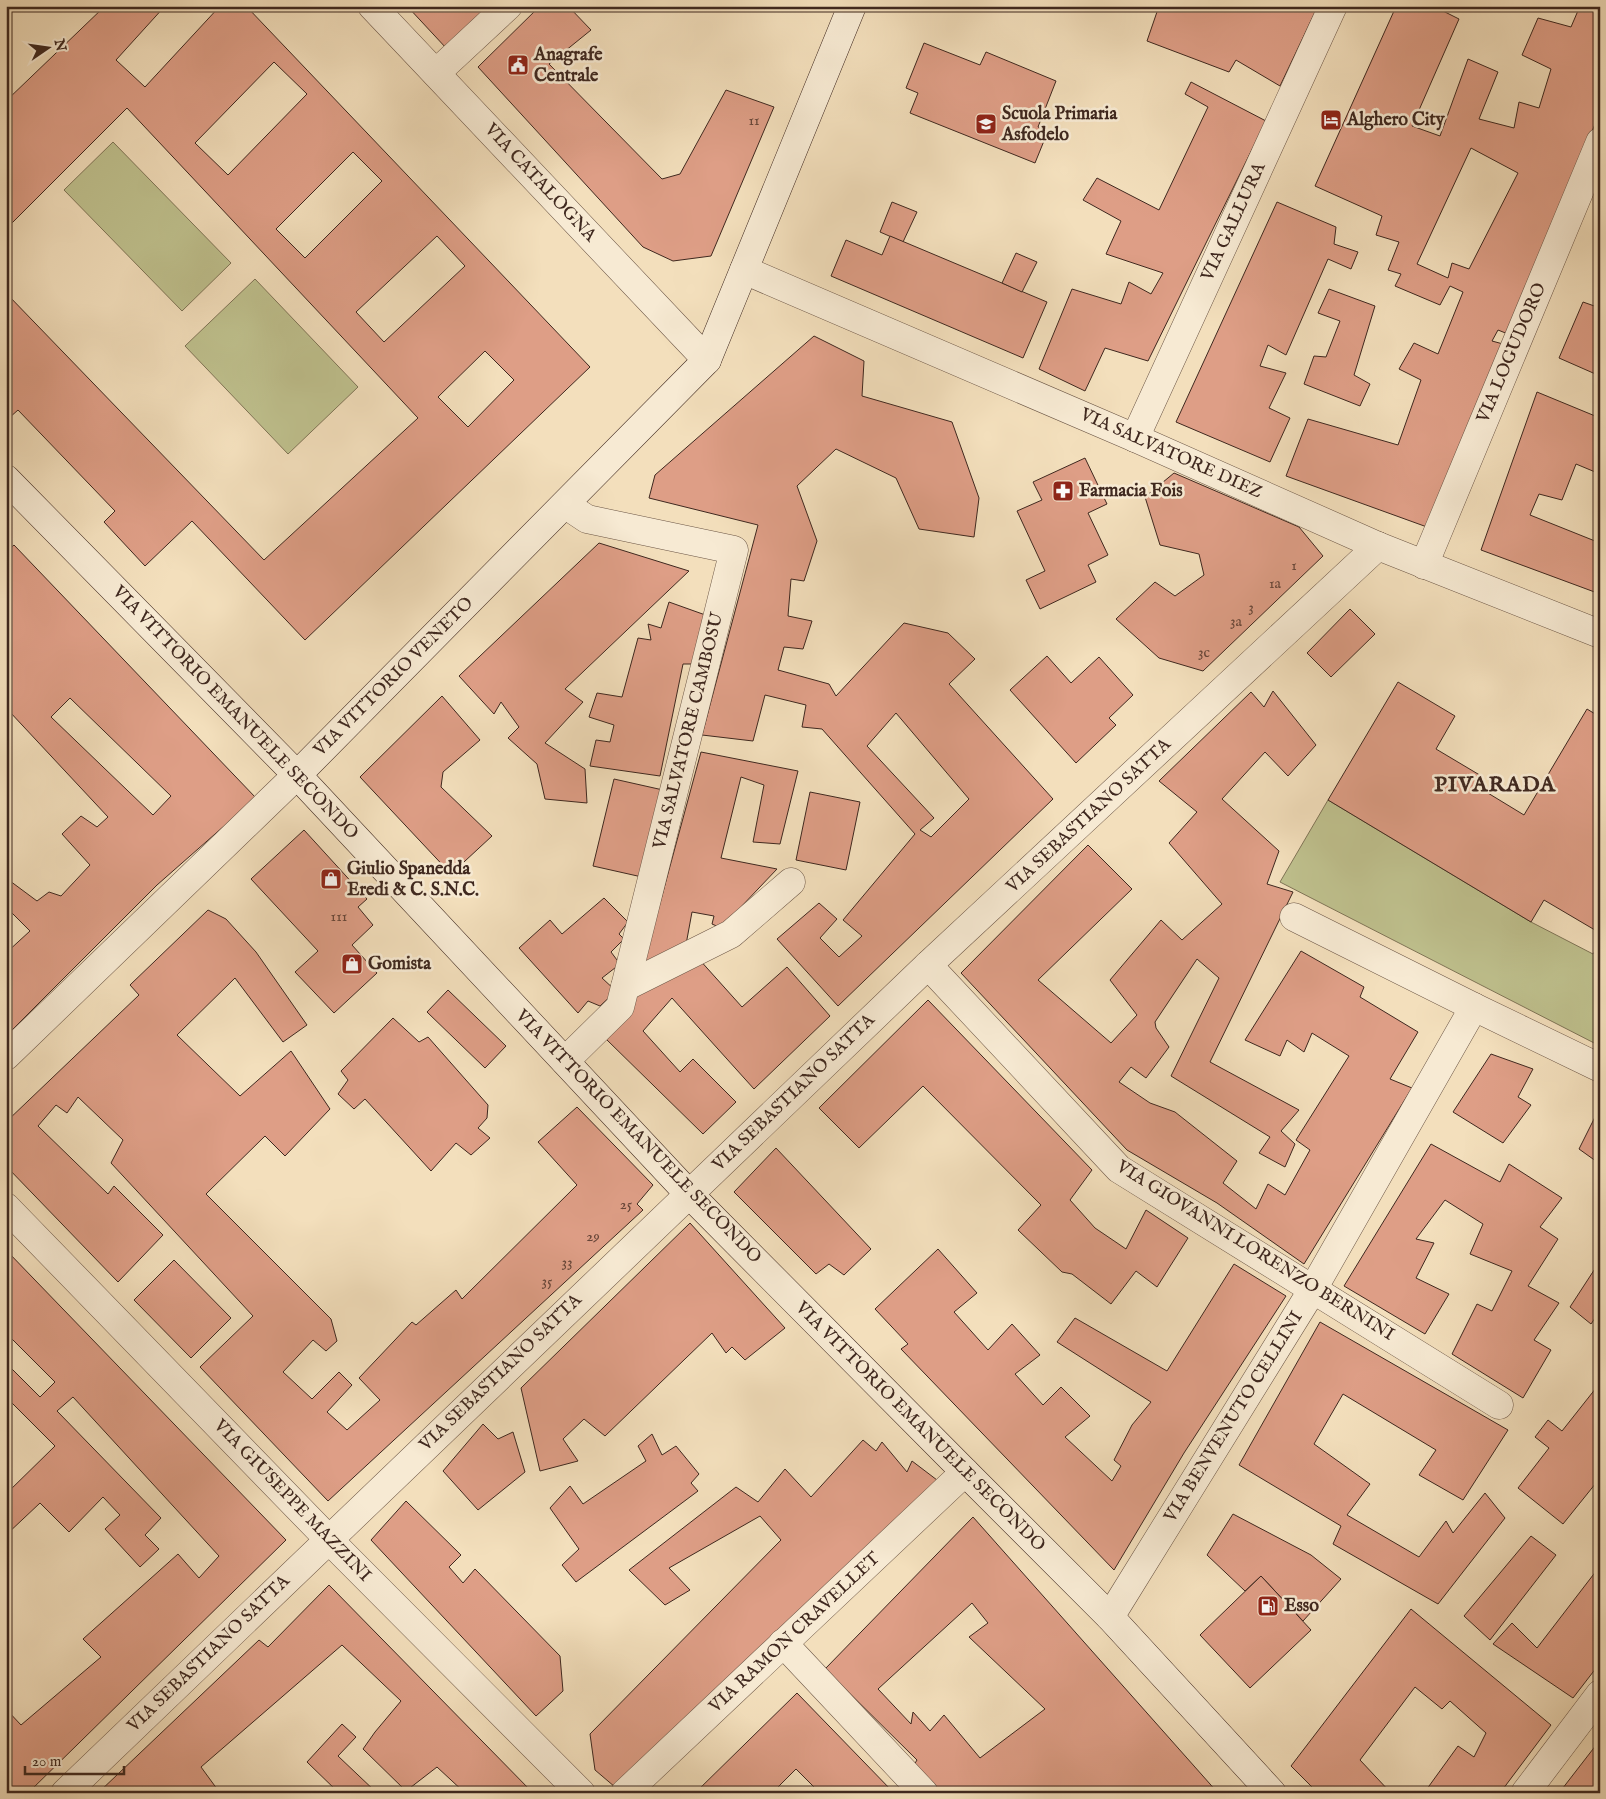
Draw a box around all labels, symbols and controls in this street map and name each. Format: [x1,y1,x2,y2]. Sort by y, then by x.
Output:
north arrow [22,22,72,72]
text: N [49,36,70,53]
place label: Anagrafe Centrale [533,44,603,88]
public building icon: Anagrafe Centrale [506,53,530,77]
place label: Scuola Primaria Asfodelo [1001,103,1118,147]
hotel icon: Alghero City [1319,108,1343,132]
place label: Alghero City [1346,109,1446,132]
house number: 11 [748,111,760,130]
school or university icon: Scuola Primaria Asfodelo [974,112,998,136]
street label: VIA CATALOGNA [478,118,602,248]
street label: VIA GALLURA [1196,158,1272,286]
street label: VIA LOGUDORO [1472,279,1552,428]
street label: VIA SALVATORE DIEZ [1076,403,1266,505]
pharmacy icon: Farmacia Fois [1051,479,1075,503]
place label: Farmacia Fois [1079,480,1183,503]
house number: 1 [1291,556,1297,575]
house number: 1a [1269,574,1282,593]
street label: VIA VITTORIO EMANUELE SECONDO [106,580,363,845]
street label: VIA VITTORIO VENETO [309,592,479,762]
house number: 3 [1248,598,1254,617]
street label: VIA SALVATORE CAMBOSU [648,610,730,853]
house number: 3a [1230,612,1243,631]
house number: 3c [1198,643,1210,662]
street label: VIA SEBASTIANO SATTA [1001,733,1177,899]
district label: PIVARADA [1434,771,1556,799]
place label: Giulio Spanedda Eredi & C. S.N.C. [347,858,479,902]
shop icon: Giulio Spanedda Eredi & C. S.N.C. [319,867,343,891]
house number: 111 [331,907,347,926]
shop icon: Gomista [340,952,364,976]
place label: Gomista [368,953,432,976]
street label: VIA VITTORIO EMANUELE SECONDO [509,1004,766,1269]
street label: VIA SEBASTIANO SATTA [707,1009,881,1177]
street label: VIA GIOVANNI LORENZO BERNINI [1111,1155,1398,1347]
house number: 25 [620,1195,633,1214]
house number: 29 [586,1227,600,1246]
house number: 33 [561,1253,573,1272]
house number: 35 [541,1272,553,1291]
street label: VIA SEBASTIANO SATTA [414,1289,588,1457]
street label: VIA VITTORIO EMANUELE SECONDO [789,1296,1050,1557]
street label: VIA BENVENUTO CELLINI [1159,1307,1309,1528]
street label: VIA GIUSEPPE MAZZINI [208,1414,376,1587]
street label: VIA RAMON CRAVELLET [704,1548,885,1719]
street label: VIA SEBASTIANO SATTA [122,1570,296,1738]
fuel station icon: Esso [1256,1594,1280,1618]
place label: Esso [1284,1595,1319,1618]
scale bar [25,1744,124,1776]
text: 20 m [32,1752,62,1771]

